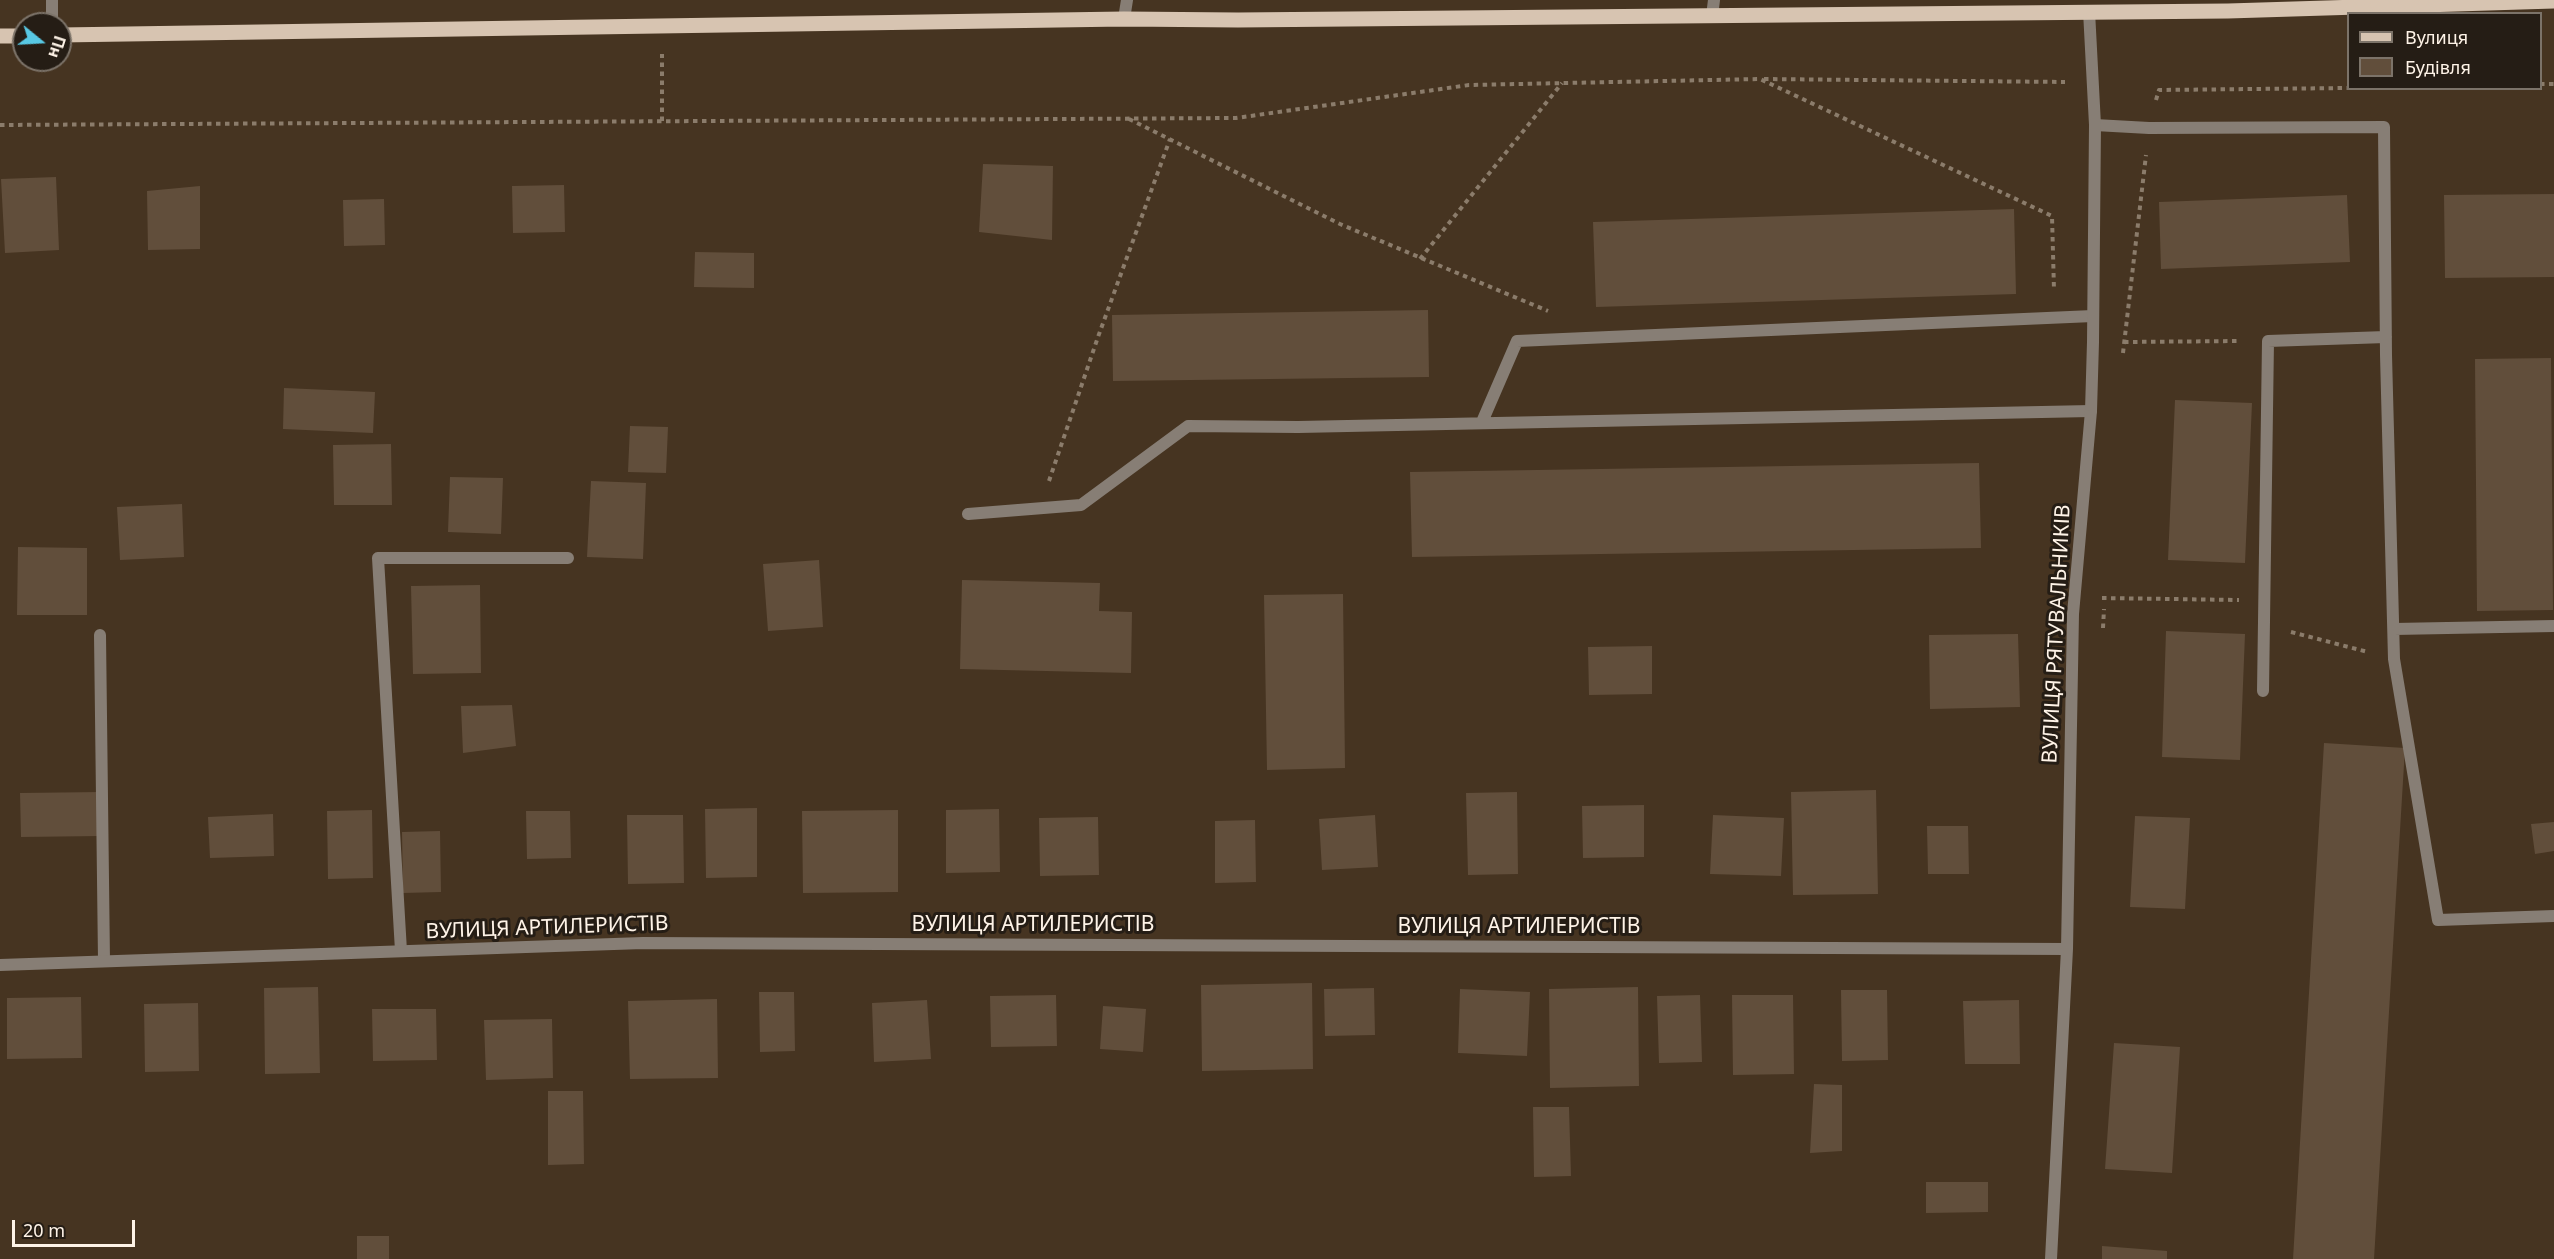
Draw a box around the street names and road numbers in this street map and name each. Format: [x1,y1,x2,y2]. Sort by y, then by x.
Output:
street label: ВУЛИЦЯ РЯТУВАЛЬНИКІВ [2038,504,2076,764]
street label: ВУЛИЦЯ АРТИЛЕРИСТІВ [425,911,669,945]
street label: ВУЛИЦЯ АРТИЛЕРИСТІВ [912,912,1154,938]
street label: ВУЛИЦЯ АРТИЛЕРИСТІВ [1398,914,1640,940]

